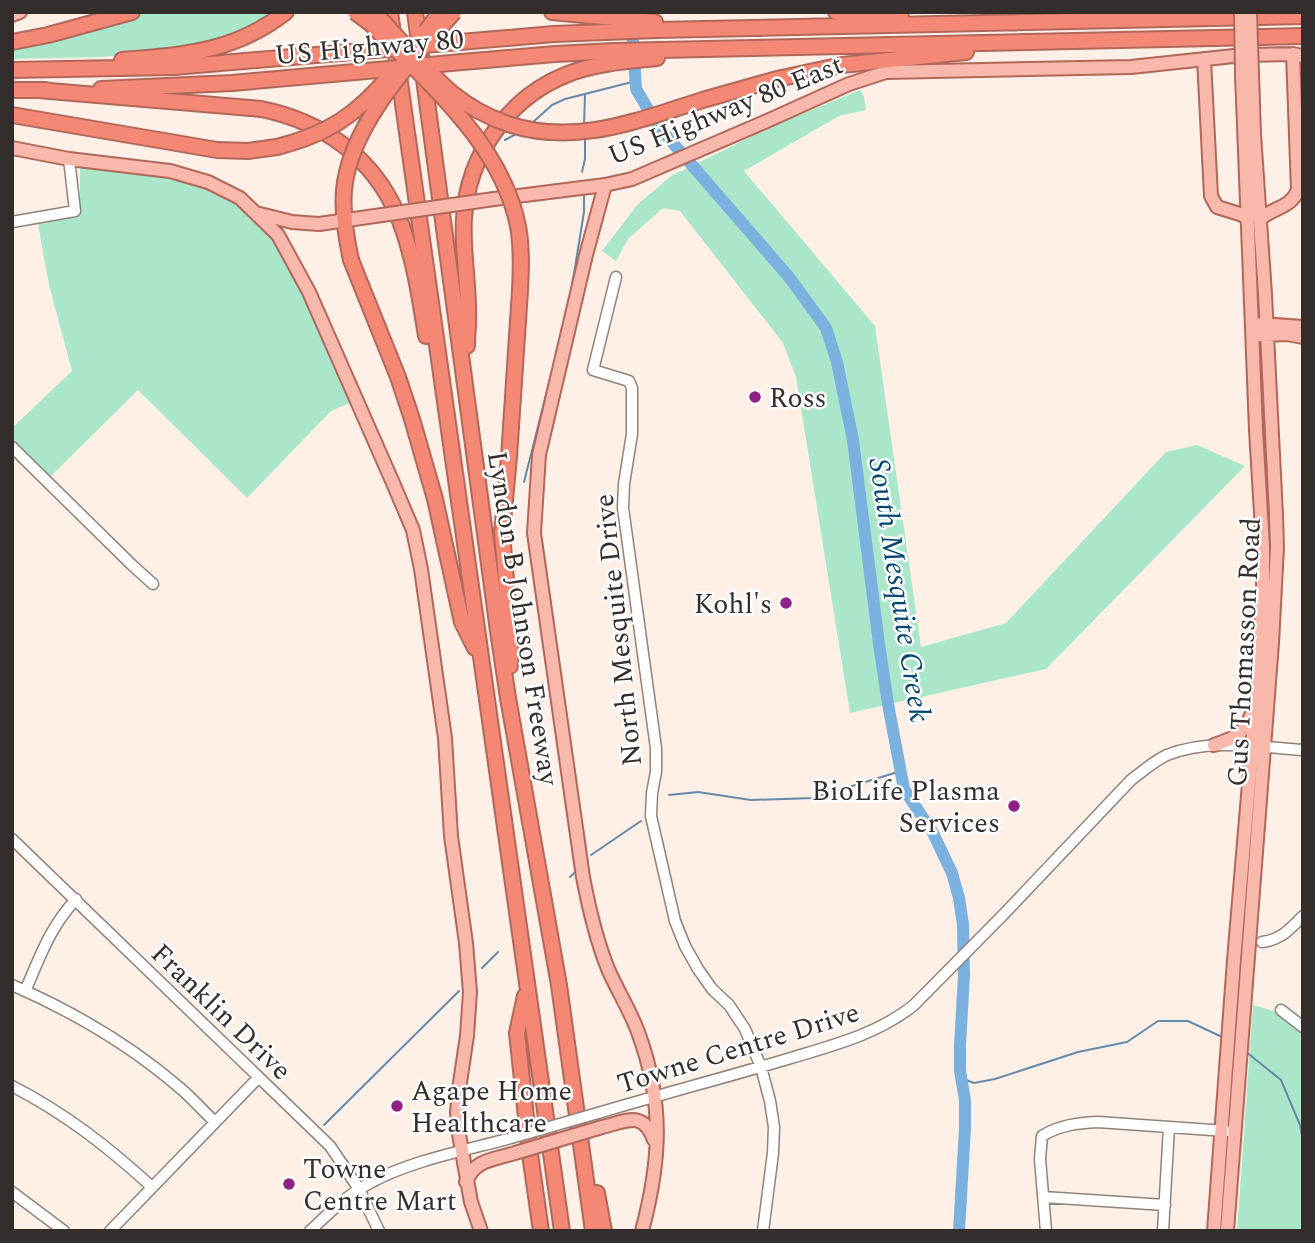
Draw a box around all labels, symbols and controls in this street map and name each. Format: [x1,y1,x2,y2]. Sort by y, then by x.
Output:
street label: US Highway 80 [273,18,466,77]
street label: US Highway 80 East [601,43,850,177]
place label: Ross [769,377,827,420]
marker: Ross [747,389,763,405]
street label: Lyndon B Johnson Freeway [475,448,570,790]
water label: South Mesquite Creek [855,455,943,725]
street label: North Mesquite Drive [583,492,654,768]
street label: Gus Thomasson Road [1216,516,1273,788]
place label: Kohl's [694,583,772,626]
marker: Kohl's [778,595,794,611]
place label: BioLife Plasma Services [812,770,1000,845]
marker: BioLife Plasma Services [1006,798,1022,814]
street label: Franklin Drive [141,933,301,1091]
street label: Towne Centre Drive [612,991,865,1106]
place label: Agape Home Healthcare [411,1070,572,1145]
marker: Agape Home Healthcare [389,1098,405,1114]
place label: Towne Centre Mart [303,1148,457,1223]
marker: Towne Centre Mart [281,1176,297,1192]

